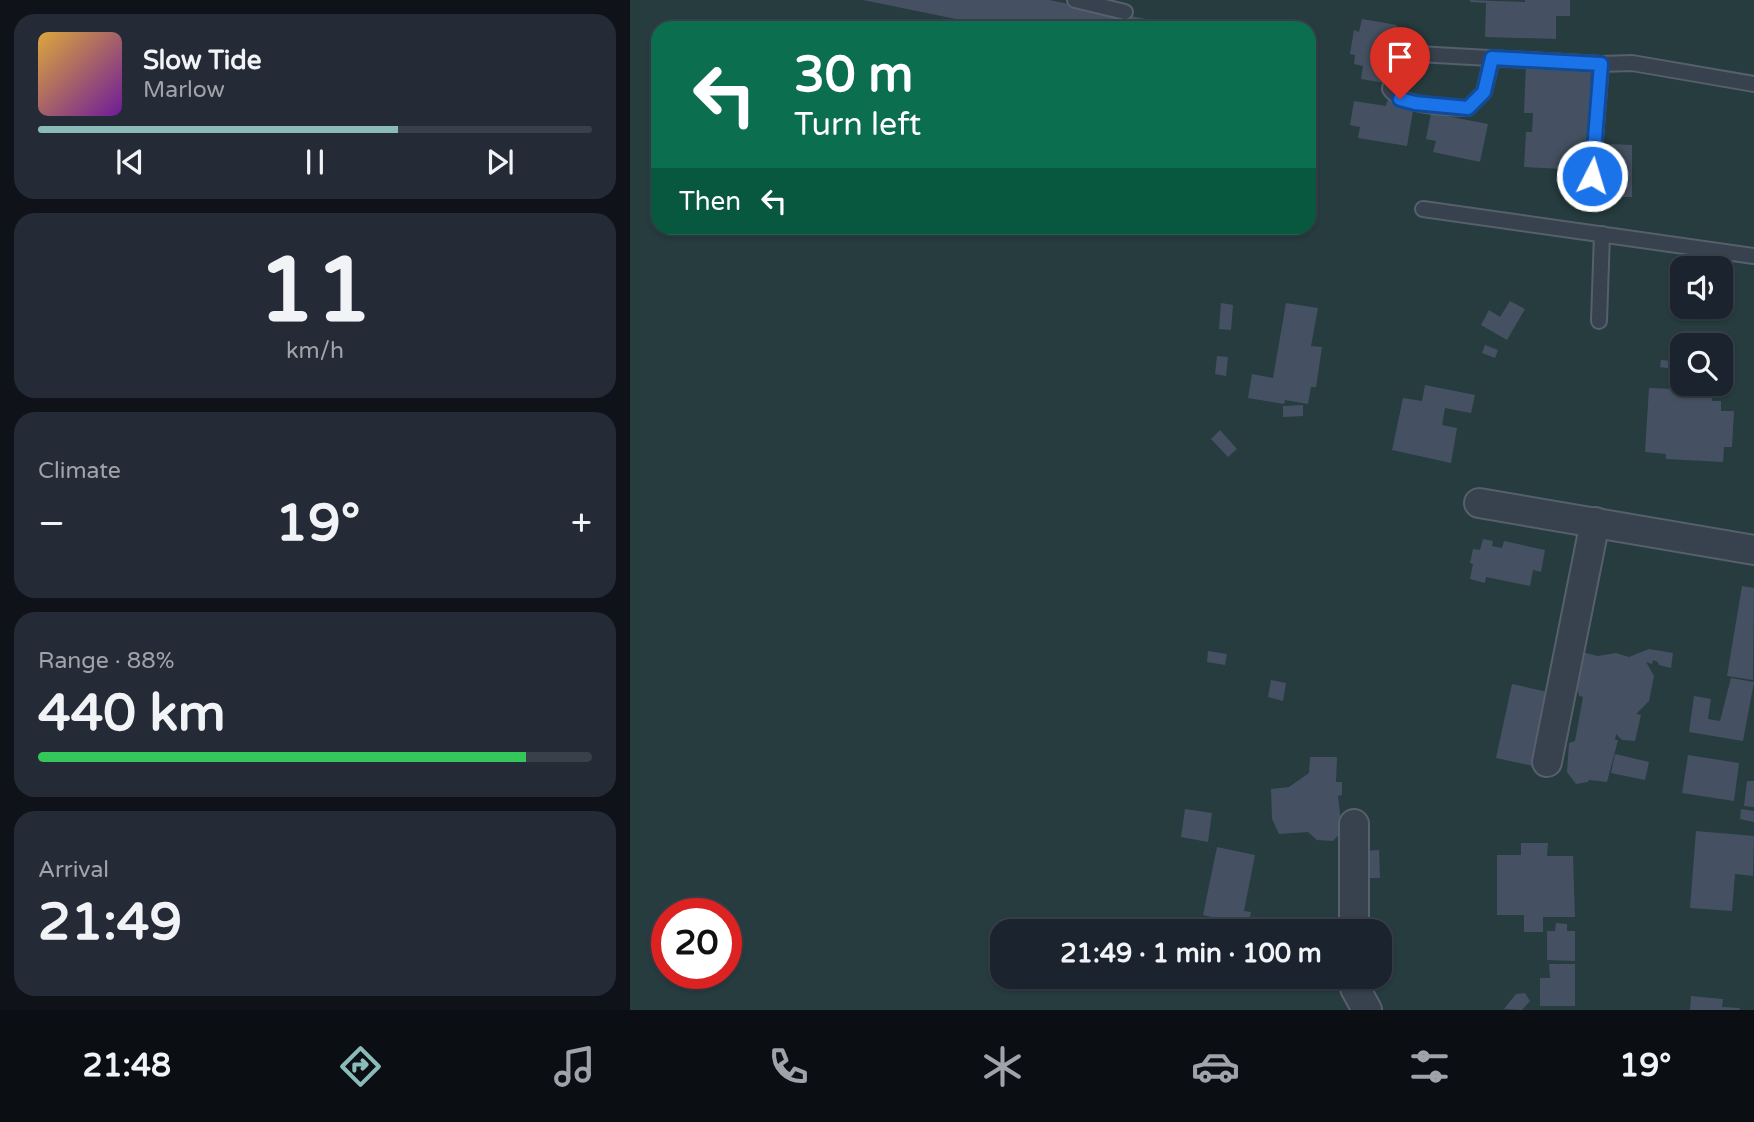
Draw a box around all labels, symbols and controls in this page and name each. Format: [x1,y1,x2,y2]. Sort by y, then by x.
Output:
pin [1370,27,1430,99]
icon: arrive [1381,38,1419,76]
text: Slow Tide [143,45,261,76]
text: 30 m [794,46,913,105]
icon: left [679,49,770,140]
text: Marlow [143,76,225,104]
text: Turn left [794,106,921,144]
position arrow [1555,139,1629,213]
icon: previous [111,143,149,181]
icon: pause [296,143,334,181]
icon: next [481,143,519,181]
icon: left [755,182,793,220]
text: Then [679,186,741,217]
text: 11 [258,236,372,346]
map controls [1670,256,1733,396]
button: sound [1670,256,1733,319]
button: search [1670,333,1733,396]
text: km/h [286,337,344,365]
text: Climate [38,457,121,485]
text: 19° [275,492,360,555]
text: − [38,501,65,547]
text: + [571,501,592,547]
text: Range · 88% [38,647,174,675]
text: 440 km [38,682,226,745]
text: Arrival [38,856,109,884]
text: 21:49 [38,891,182,954]
speed limit sign: 20 [651,898,742,989]
text: 21:49 · 1 min · 100 m [1060,938,1322,969]
icon: directions [336,1042,385,1091]
icon: music [550,1042,599,1091]
icon: phone [764,1042,813,1091]
icon: climate [978,1042,1027,1091]
icon: car [1191,1042,1240,1091]
icon: filters [1405,1042,1454,1091]
text: 21:48 [82,1047,171,1085]
text: 19° [1619,1047,1671,1085]

